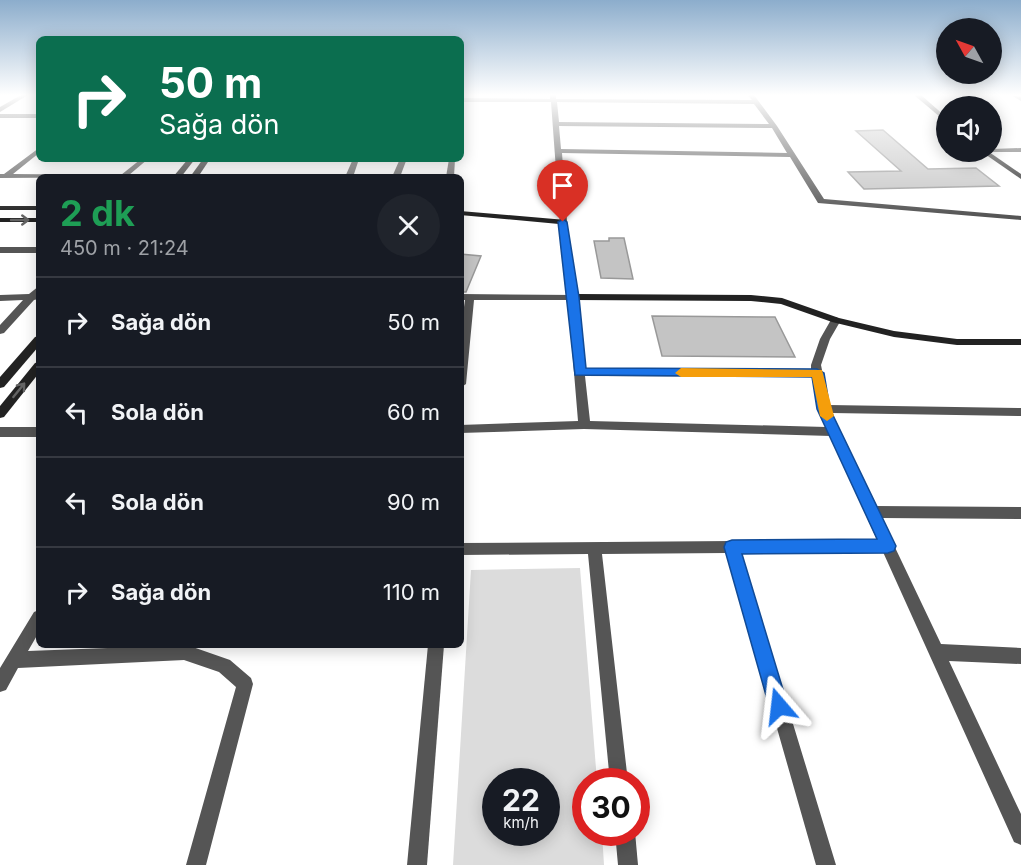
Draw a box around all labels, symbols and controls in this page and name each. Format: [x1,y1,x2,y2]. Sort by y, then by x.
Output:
north arrow [936,18,1002,84]
map controls [936,18,1002,162]
text: 50 m [159,57,262,108]
icon: right [60,60,138,138]
button: sound [936,96,1002,162]
text: Sağa dön [159,108,279,141]
pin [537,160,588,222]
icon: arrive [546,169,579,202]
text: 2 dk [60,191,135,235]
button: close [377,194,440,257]
one-way arrow [9,214,29,226]
text: 450 m · 21:24 [60,236,189,260]
icon: right [60,306,93,339]
text: Sağa dön [111,309,211,335]
text: 50 m [387,309,440,335]
one-way arrow [13,382,26,398]
icon: left [60,396,93,429]
text: Sola dön [111,399,204,425]
text: 60 m [387,399,440,425]
icon: left [60,486,93,519]
text: Sola dön [111,489,204,515]
text: 90 m [387,489,440,515]
icon: right [60,576,93,609]
text: Sağa dön [111,579,211,605]
text: 110 m [383,579,440,605]
position arrow [747,674,811,738]
speed limit sign: 30 [572,768,650,846]
text: 22 [502,782,540,818]
text: km/h [503,813,539,832]

